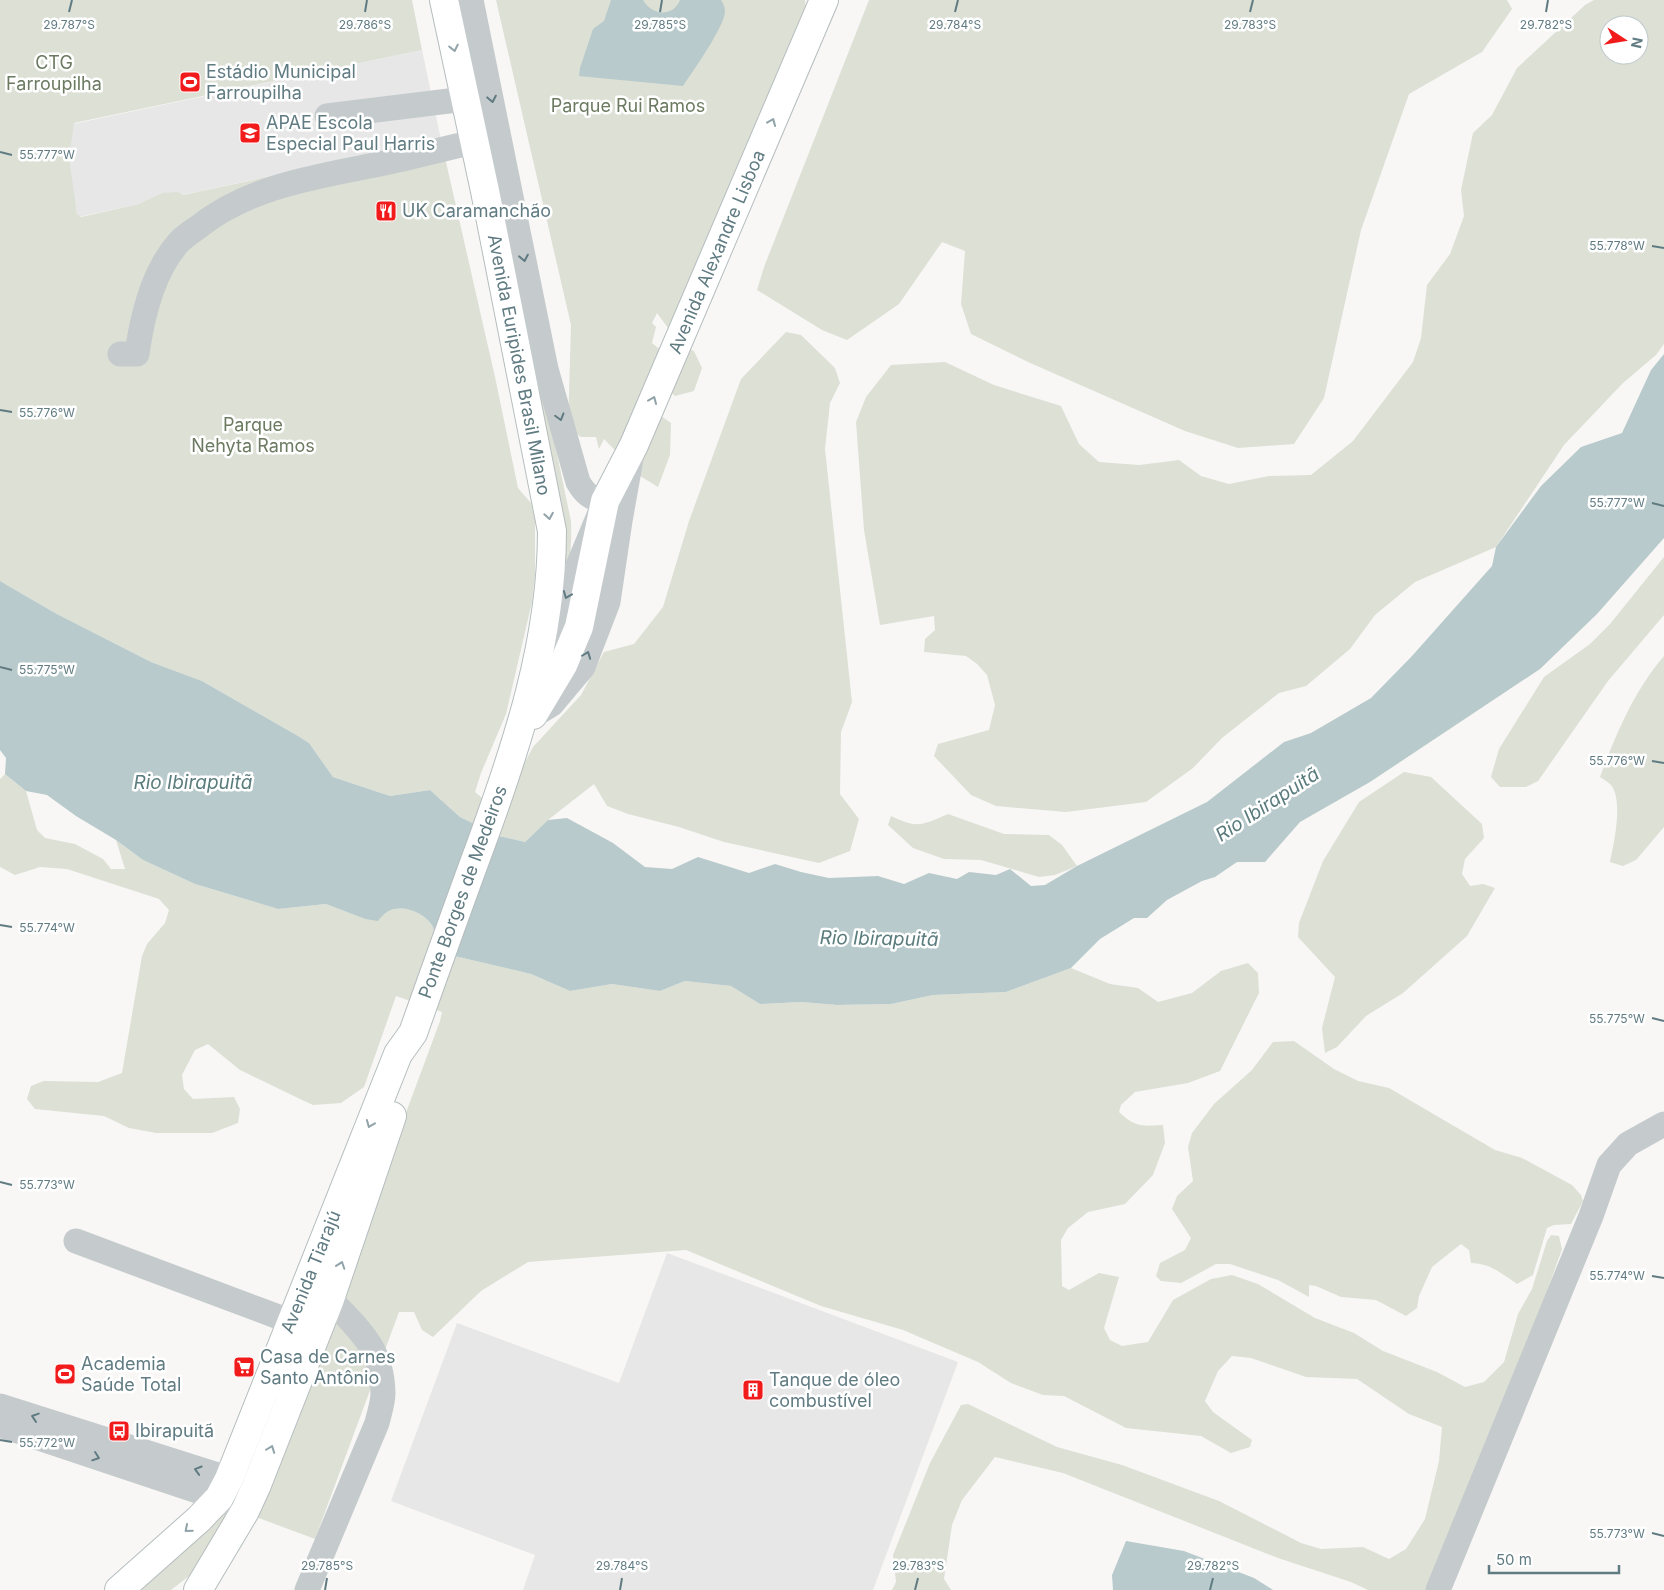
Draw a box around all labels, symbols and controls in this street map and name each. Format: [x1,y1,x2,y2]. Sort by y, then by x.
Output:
north arrow [1599,15,1649,65]
text: 29.787°S [43,17,95,32]
text: 29.786°S [339,17,391,32]
text: 29.785°S [634,17,686,32]
text: 29.784°S [929,17,982,32]
text: 29.783°S [1224,17,1276,32]
text: 29.782°S [1520,17,1572,32]
text: N [1628,36,1647,50]
one-way arrow [448,43,459,52]
park label: CTG Farroupilha [6,52,102,94]
place label: Estádio Municipal Farroupilha [206,61,356,103]
sports icon: Estádio Municipal Farroupilha [178,70,202,94]
one-way arrow [486,95,496,104]
park label: Parque Rui Ramos [551,95,705,116]
place label: APAE Escola Especial Paul Harris [266,112,435,154]
one-way arrow [766,118,777,127]
school or university icon: APAE Escola Especial Paul Harris [238,121,262,145]
text: 55.777°W [19,147,75,162]
street label: Avenida Alexandre Lisboa [664,147,769,357]
restaurant icon: UK Caramanchão [374,199,398,223]
place label: UK Caramanchão [402,200,551,221]
street label: Avenida Euripides Brasil Milano [484,233,555,497]
text: 55.778°W [1589,238,1645,253]
one-way arrow [518,254,529,263]
one-way arrow [647,396,658,405]
text: 55.776°W [19,405,75,420]
one-way arrow [554,412,564,420]
park label: Parque Nehyta Ramos [191,414,315,456]
text: 55.777°W [1589,495,1645,510]
one-way arrow [543,511,553,520]
one-way arrow [563,590,573,599]
one-way arrow [581,651,592,660]
text: 55.775°W [19,662,75,677]
text: 55.776°W [1589,753,1645,768]
water label: Rio Ibirapuitã [1211,762,1324,846]
water label: Rio Ibirapuitã [134,771,253,794]
street label: Ponte Borges de Medeiros [414,782,511,1001]
text: 55.774°W [19,920,75,935]
water label: Rio Ibirapuitã [819,926,939,951]
text: 55.775°W [1589,1011,1645,1026]
one-way arrow [366,1119,376,1128]
text: 55.773°W [19,1177,75,1192]
street label: Avenida Tiarajú [276,1207,345,1336]
one-way arrow [335,1261,345,1270]
text: 55.774°W [1589,1268,1645,1283]
place label: Casa de Carnes Santo Antônio [260,1346,395,1388]
place label: Academia Saúde Total [81,1353,181,1395]
supermarket icon: Casa de Carnes Santo Antônio [232,1355,256,1379]
sports icon: Academia Saúde Total [53,1362,77,1386]
place label: Tanque de óleo combustível [769,1369,900,1411]
building icon: Tanque de óleo combustível [741,1378,765,1402]
one-way arrow [32,1413,40,1423]
bus stop icon: Ibirapuitã [107,1419,131,1443]
place label: Ibirapuitã [135,1420,214,1441]
text: 55.772°W [19,1435,75,1450]
one-way arrow [264,1445,275,1454]
one-way arrow [92,1451,100,1461]
one-way arrow [194,1465,202,1475]
one-way arrow [184,1524,193,1533]
text: 55.773°W [1589,1526,1645,1541]
scale bar [1489,1542,1619,1574]
text: 50 m [1496,1550,1532,1569]
text: 29.785°S [301,1558,353,1573]
text: 29.784°S [596,1558,649,1573]
text: 29.783°S [892,1558,944,1573]
text: 29.782°S [1187,1558,1239,1573]

